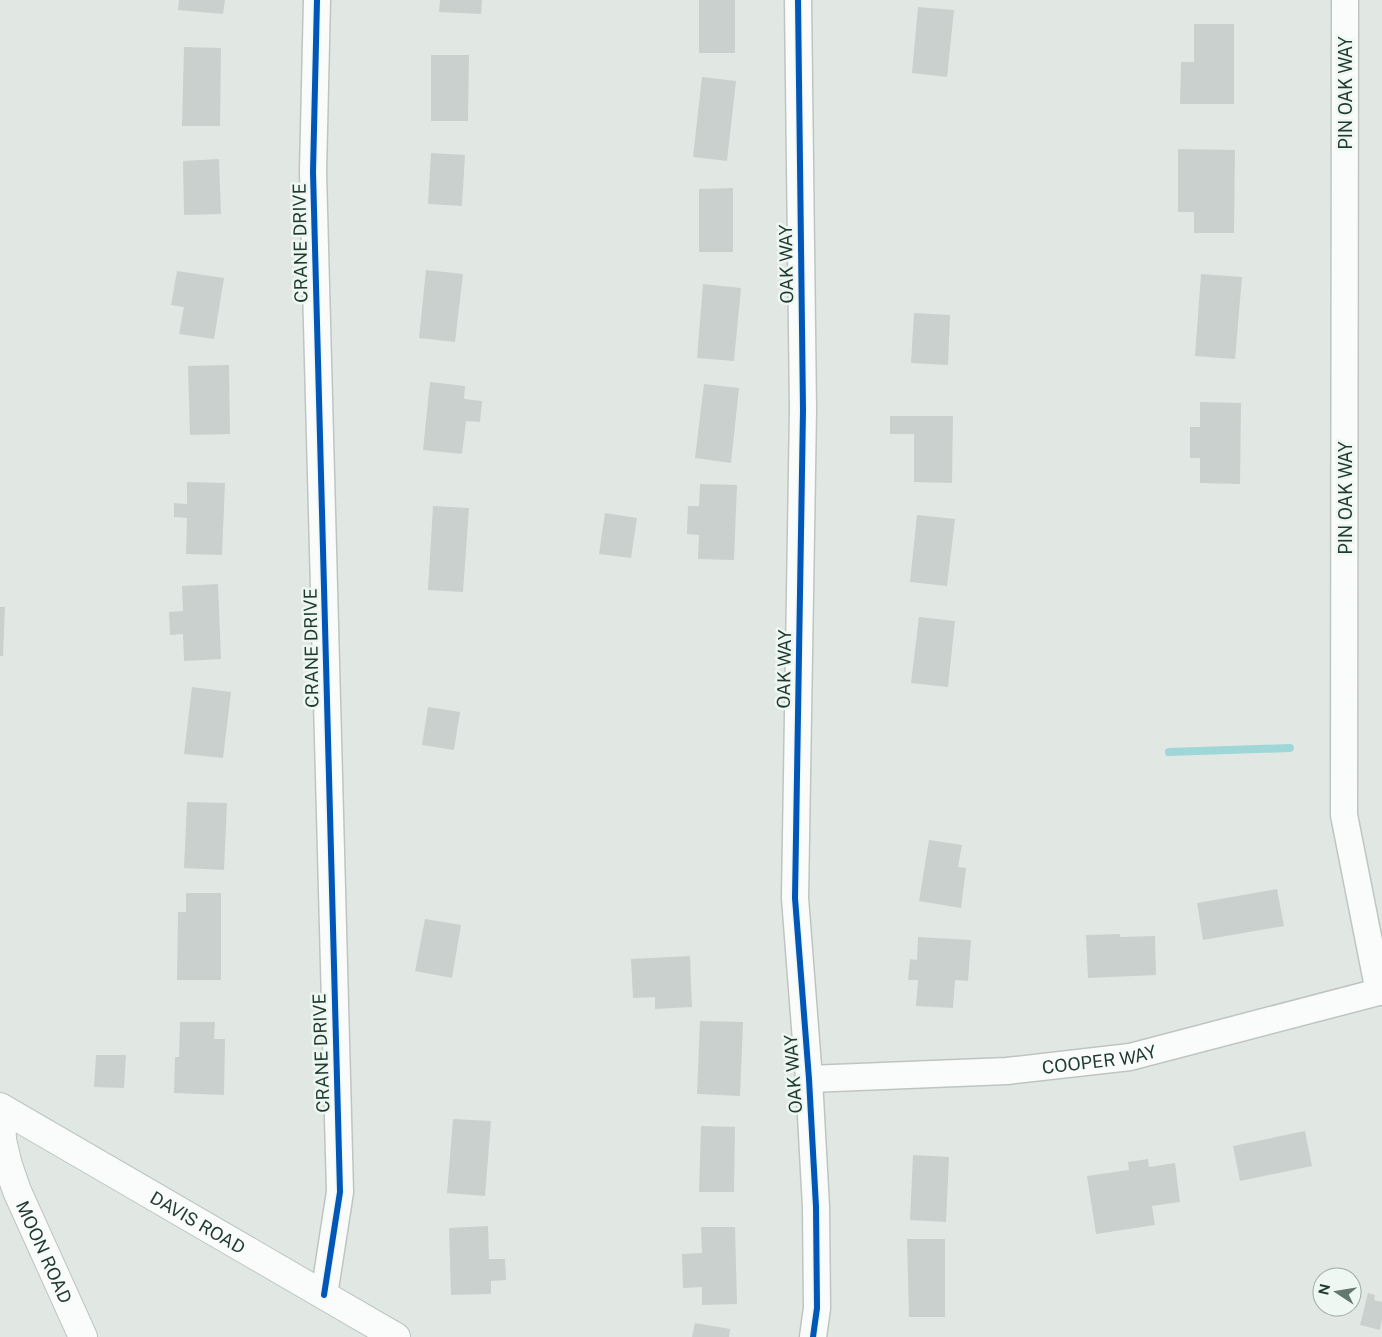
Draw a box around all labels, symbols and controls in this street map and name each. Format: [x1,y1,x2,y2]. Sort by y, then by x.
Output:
street label: PIN OAK WAY [1335,36,1356,150]
street label: CRANE DRIVE [288,183,312,303]
street label: OAK WAY [775,224,797,304]
street label: PIN OAK WAY [1335,441,1356,555]
street label: CRANE DRIVE [299,588,323,708]
street label: OAK WAY [773,629,795,709]
street label: CRANE DRIVE [308,993,334,1113]
street label: OAK WAY [780,1034,806,1114]
street label: COOPER WAY [1041,1040,1159,1077]
street label: DAVIS ROAD [147,1186,249,1258]
street label: MOON ROAD [12,1197,77,1306]
north arrow [1312,1267,1362,1317]
text: N [1315,1282,1333,1296]

